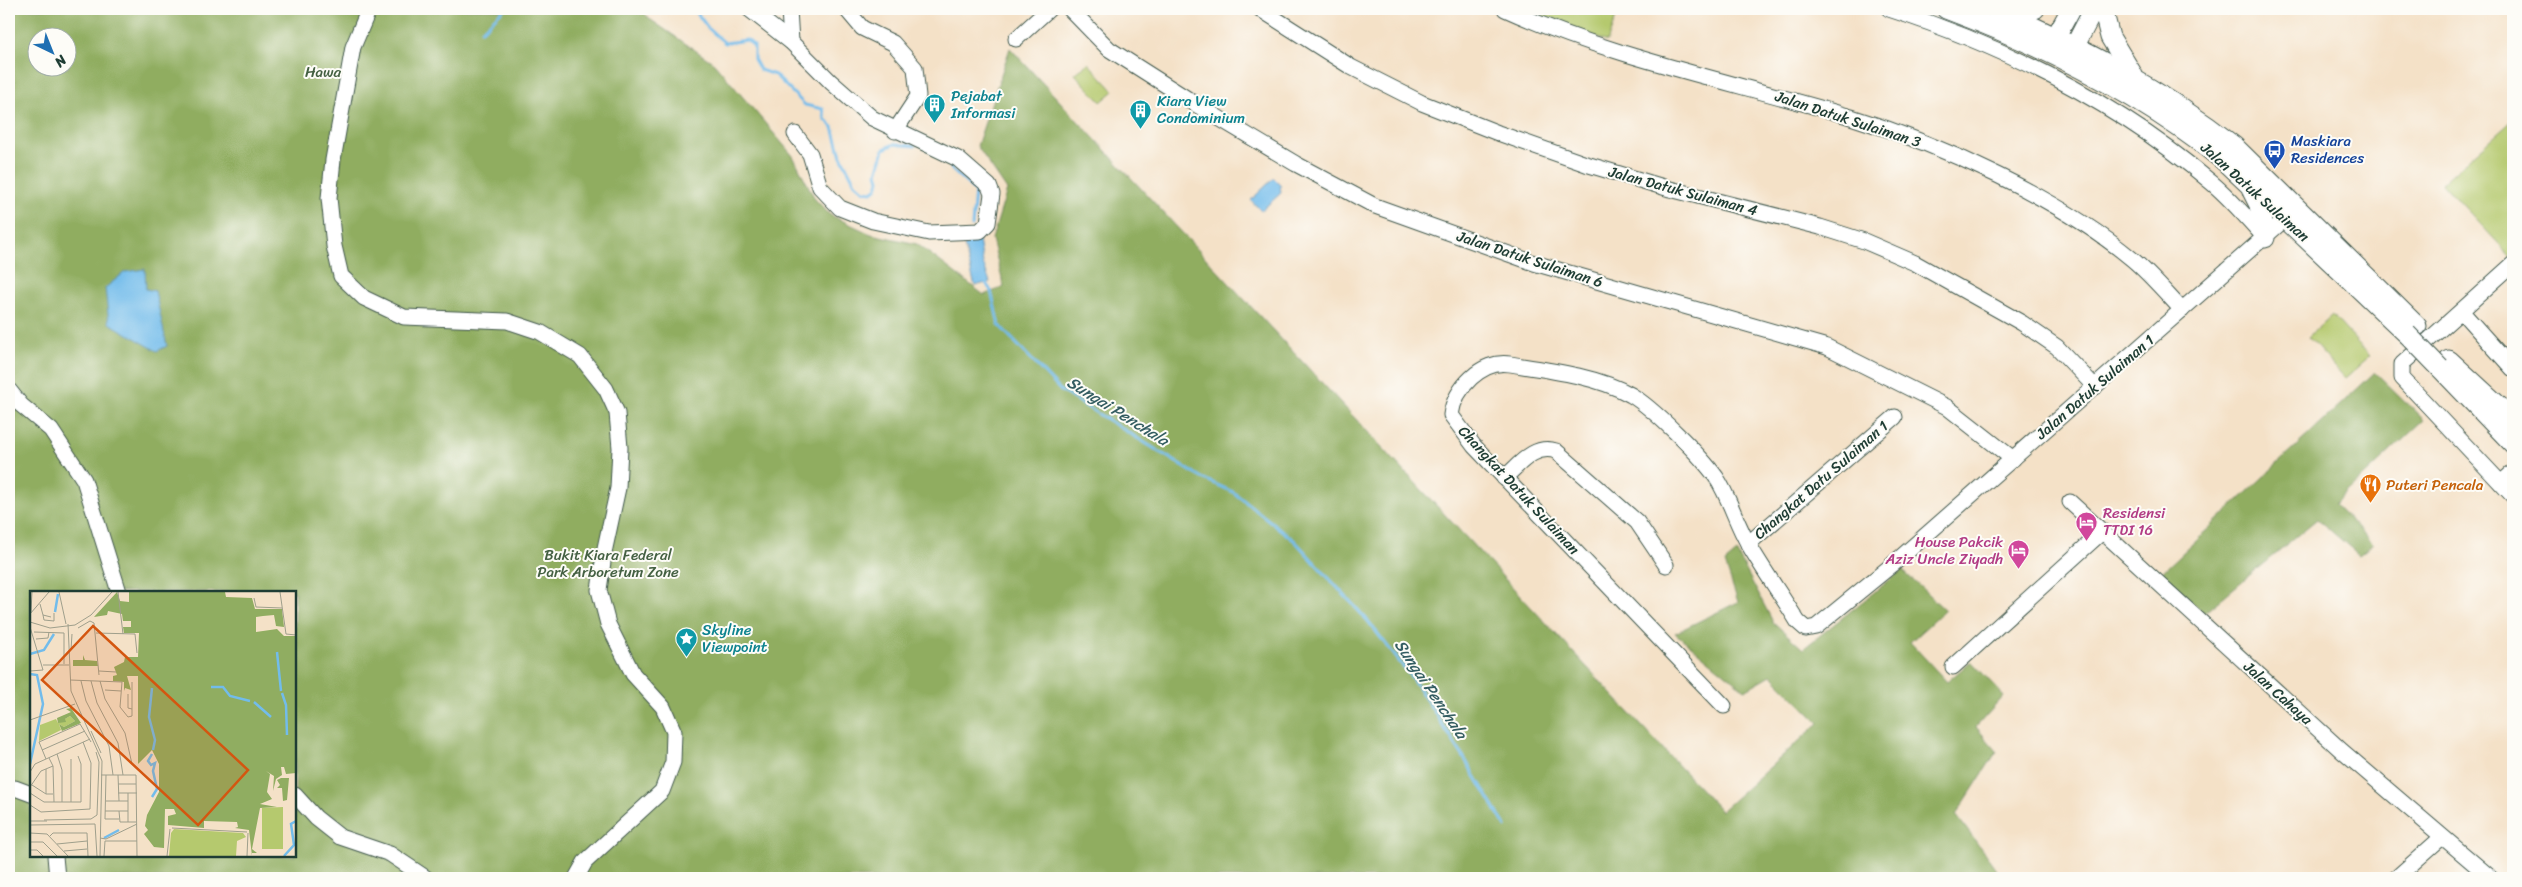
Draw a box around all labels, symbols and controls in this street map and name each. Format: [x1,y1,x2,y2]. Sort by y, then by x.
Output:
north arrow [28,28,78,78]
text: N [48,48,73,74]
park label: Hawa [305,59,341,85]
place label: Pejabat Informasi [950,83,1016,126]
street label: Jalan Datuk Sulaiman 3 [1771,83,1924,155]
place label: Kiara View Condominium [1157,88,1245,131]
building icon: Pejabat Informasi [923,93,947,124]
building icon: Kiara View Condominium [1129,98,1153,129]
place label: Maskiara Residences [2291,128,2364,171]
street label: Jalan Datuk Sulaiman [2194,135,2316,248]
bus stop icon: Maskiara Residences [2263,138,2287,169]
street label: Jalan Datuk Sulaiman 4 [1605,158,1760,223]
street label: Jalan Datuk Sulaiman 6 [1453,223,1606,295]
street label: Jalan Datuk Sulaiman 1 [2029,328,2160,447]
water label: Sungai Penchala [1061,368,1176,455]
street label: Changkat Datu Sulaiman 1 [1748,414,1894,546]
street label: Changkat Datuk Sulaiman [1452,419,1586,561]
place label: Puteri Pencala [2386,472,2484,498]
restaurant icon: Puteri Pencala [2358,473,2382,504]
place label: Residensi TTDI 16 [2103,500,2166,543]
hotel icon: Residensi TTDI 16 [2075,510,2099,541]
place label: House Pakcik Aziz Uncle Ziyadh [1885,529,2004,572]
hotel icon: House Pakcik Aziz Uncle Ziyadh [2007,539,2031,570]
park label: Bukit Kiara Federal Park Arboretum Zone [537,542,679,585]
inset map [30,591,296,857]
place label: Skyline Viewpoint [702,617,768,660]
place icon: Skyline Viewpoint [674,627,698,658]
water label: Sungai Penchala [1387,633,1476,747]
street label: Jalan Cahaya [2237,654,2319,732]

